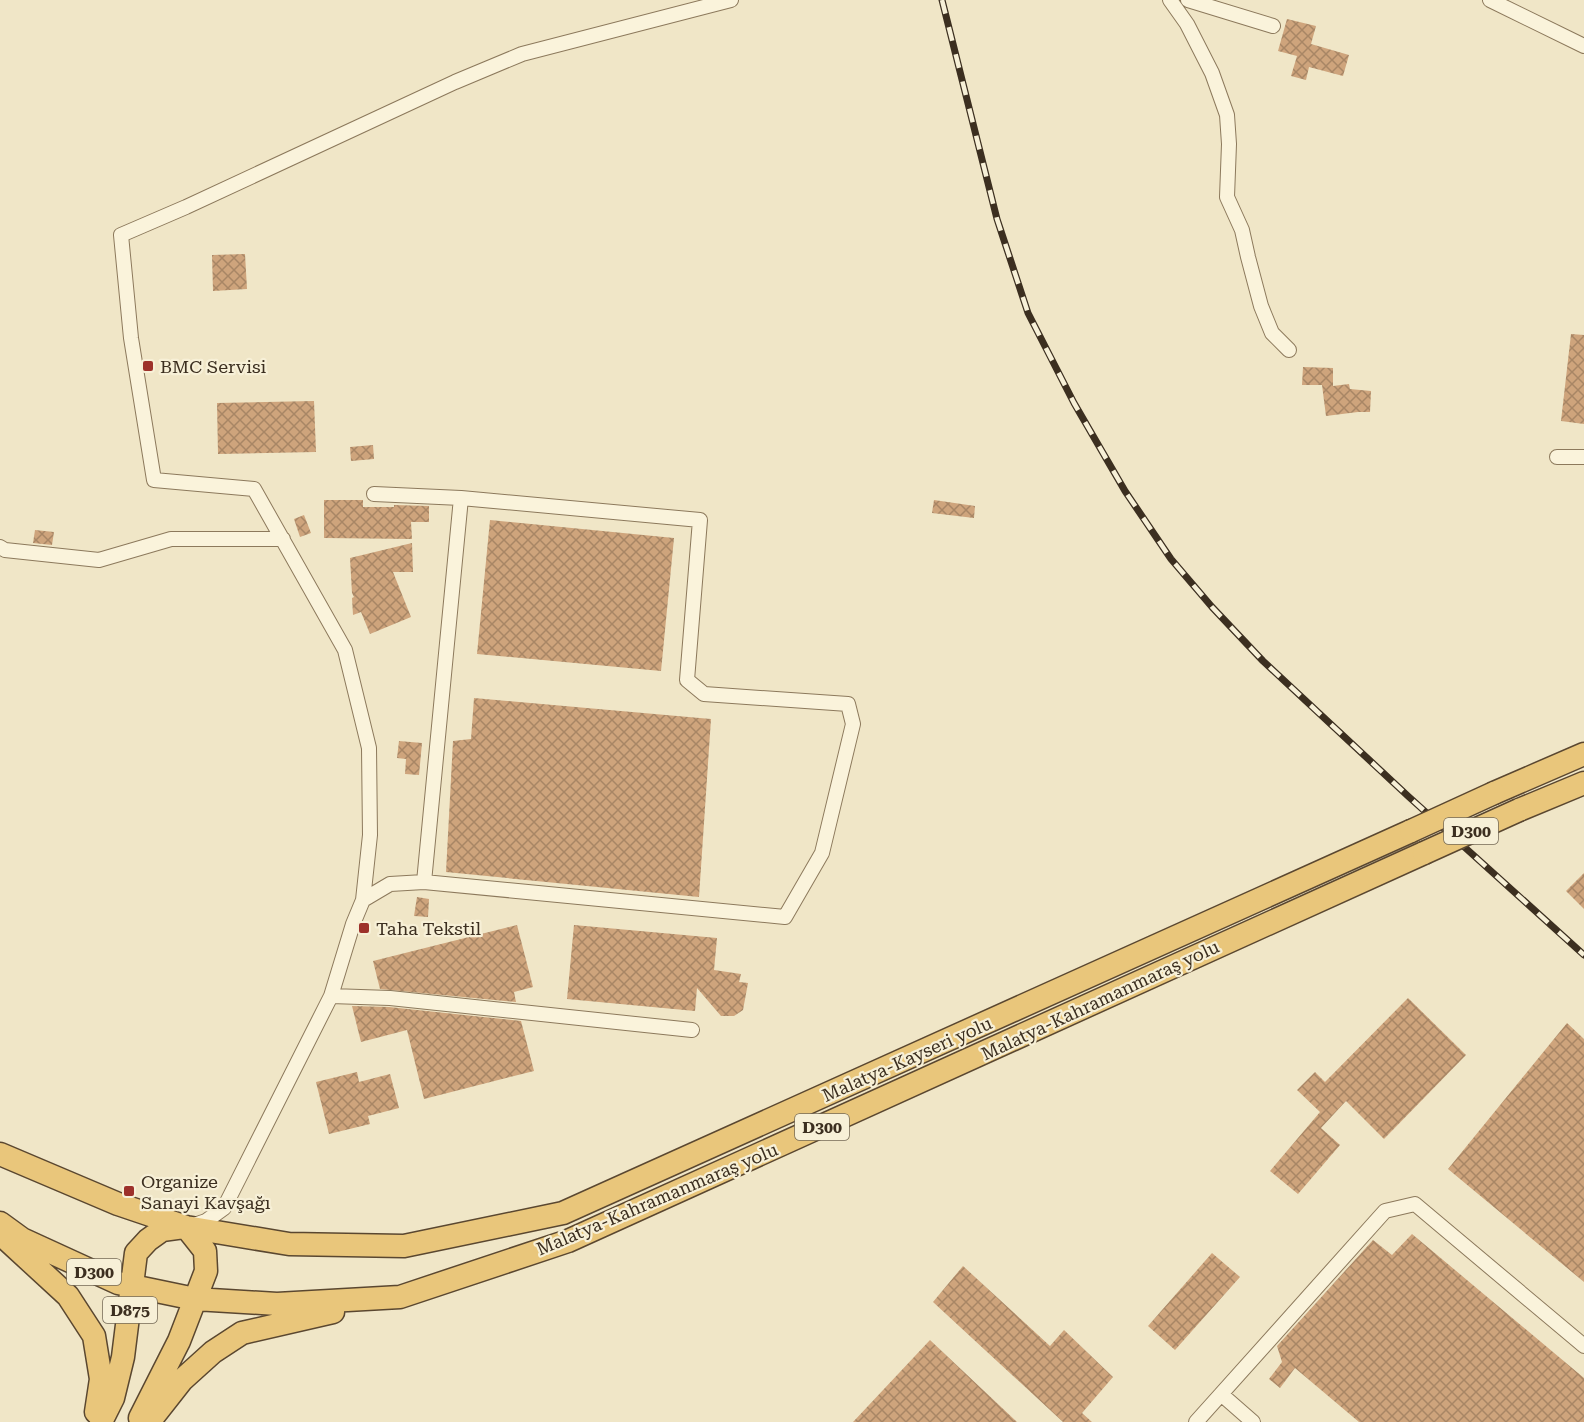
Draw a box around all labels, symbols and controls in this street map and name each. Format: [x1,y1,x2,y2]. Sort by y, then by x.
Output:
place label: BMC Servisi [160,356,267,377]
marker: BMC Servisi [141,359,155,373]
road number: D300 [1444,818,1498,844]
place label: Taha Tekstil [376,918,481,939]
marker: Taha Tekstil [357,921,371,935]
street label: Malatya-Kahramanmaraş yolu [978,936,1222,1064]
street label: Malatya-Kayseri yolu [819,1012,995,1106]
road number: D300 [795,1114,849,1140]
street label: Malatya-Kahramanmaraş yolu [533,1139,781,1259]
place label: Organize Sanayi Kavşağı [141,1171,271,1213]
marker: Organize Sanayi Kavşağı [122,1184,136,1198]
road number: D300 [67,1259,121,1285]
road number: D875 [103,1297,157,1323]

